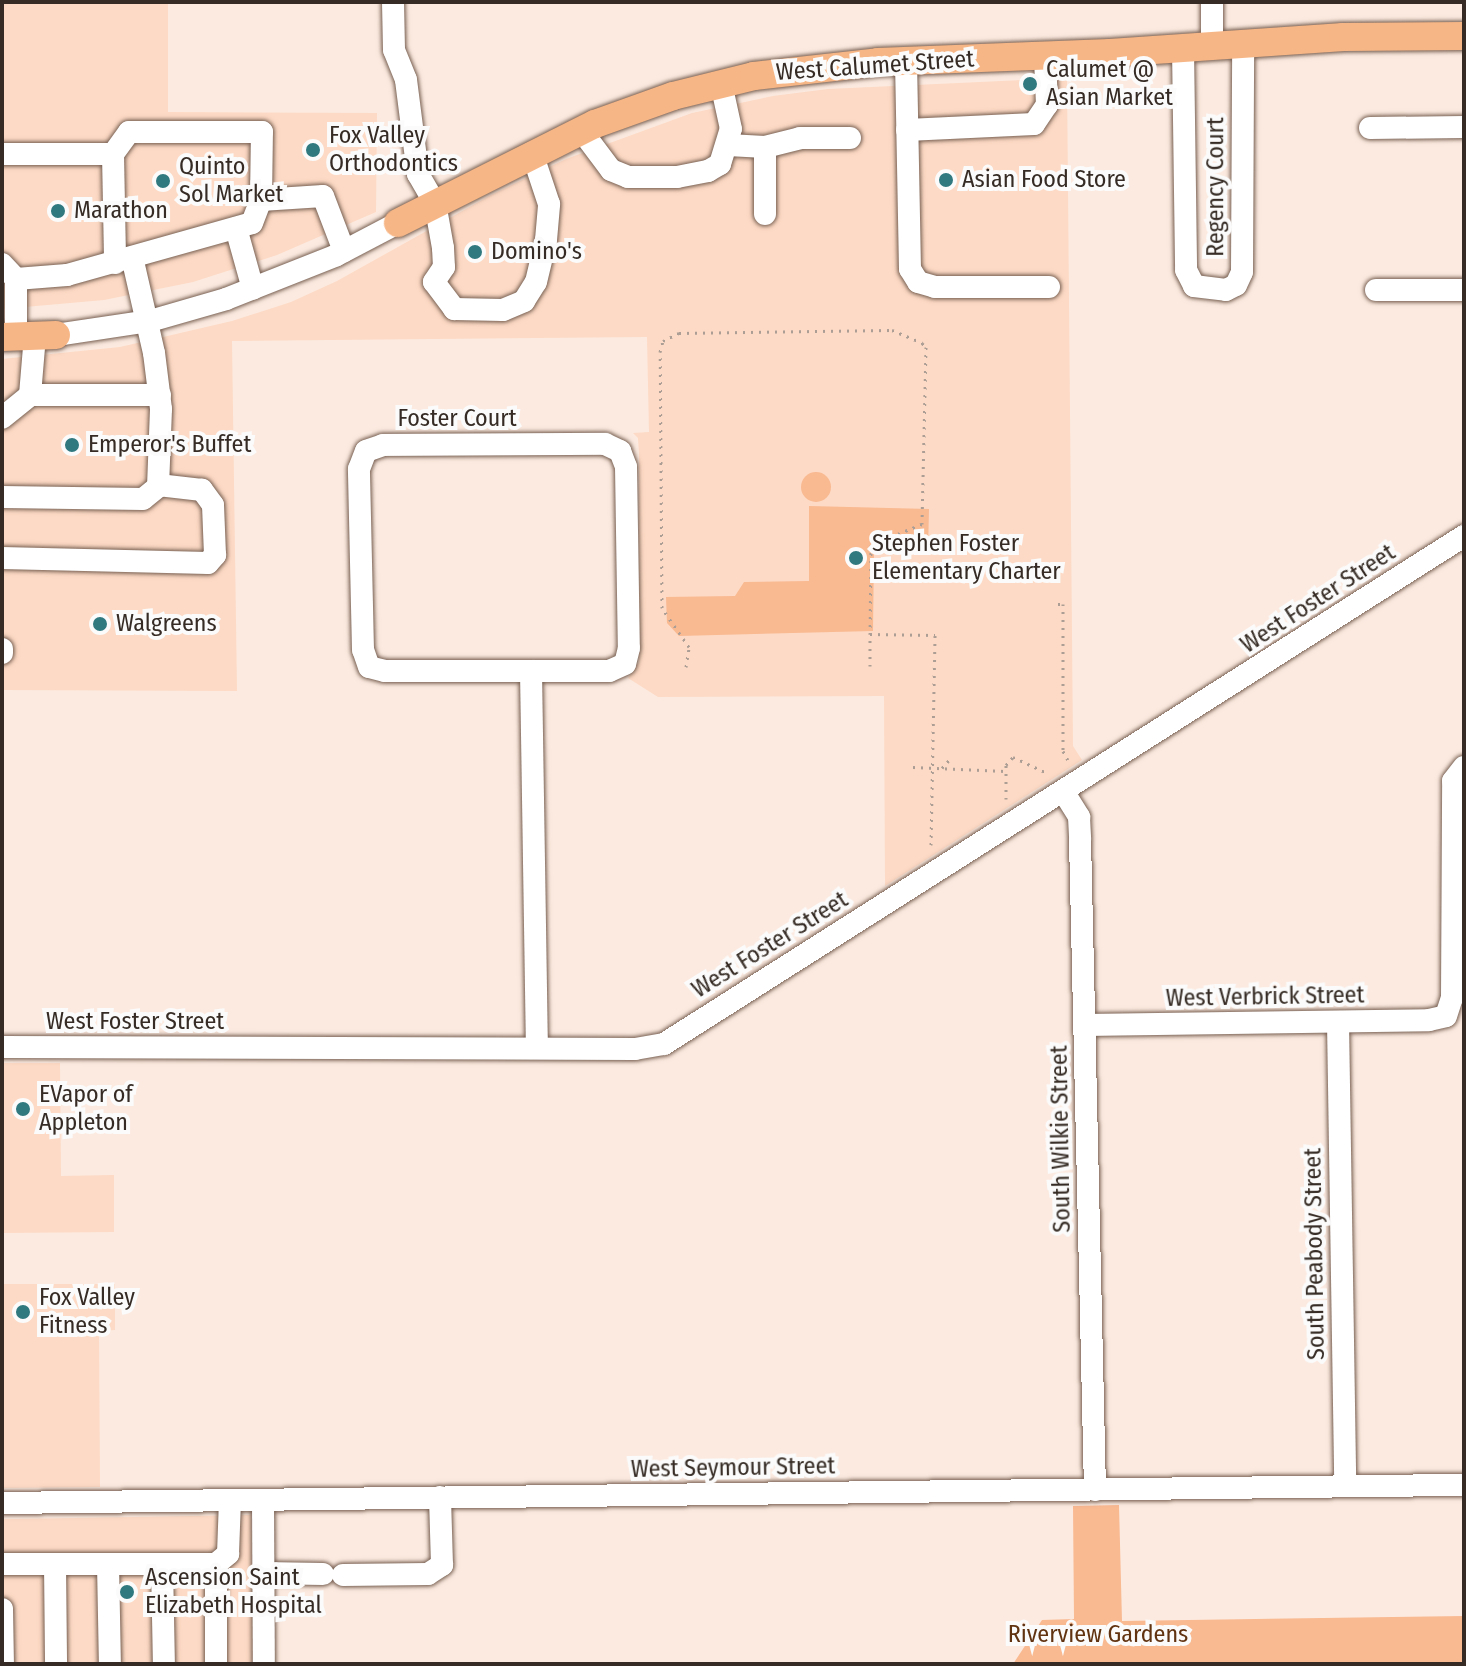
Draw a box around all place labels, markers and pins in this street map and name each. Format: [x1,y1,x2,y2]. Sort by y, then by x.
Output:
place label: Calumet @ Asian Market [1046,56,1173,112]
marker: Calumet @ Asian Market [1021,75,1039,93]
place label: Fox Valley Orthodontics [329,122,458,178]
marker: Fox Valley Orthodontics [304,141,322,159]
place label: Quinto Sol Market [179,153,283,209]
place label: Asian Food Store [962,166,1126,194]
marker: Asian Food Store [937,171,955,189]
marker: Quinto Sol Market [154,172,172,190]
place label: Marathon [74,197,168,225]
marker: Marathon [49,202,67,220]
place label: Domino's [491,238,582,266]
marker: Domino's [466,243,484,261]
place label: Emperor's Buffet [88,431,251,459]
marker: Emperor's Buffet [63,436,81,454]
place label: Stephen Foster Elementary Charter [872,530,1061,586]
marker: Stephen Foster Elementary Charter [847,549,865,567]
place label: Walgreens [116,610,217,638]
marker: Walgreens [91,615,109,633]
place label: EVapor of Appleton [39,1081,133,1137]
marker: EVapor of Appleton [14,1100,32,1118]
place label: Fox Valley Fitness [39,1284,135,1340]
marker: Fox Valley Fitness [14,1303,32,1321]
place label: Ascension Saint Elizabeth Hospital [145,1564,322,1620]
marker: Ascension Saint Elizabeth Hospital [116,1581,138,1603]

